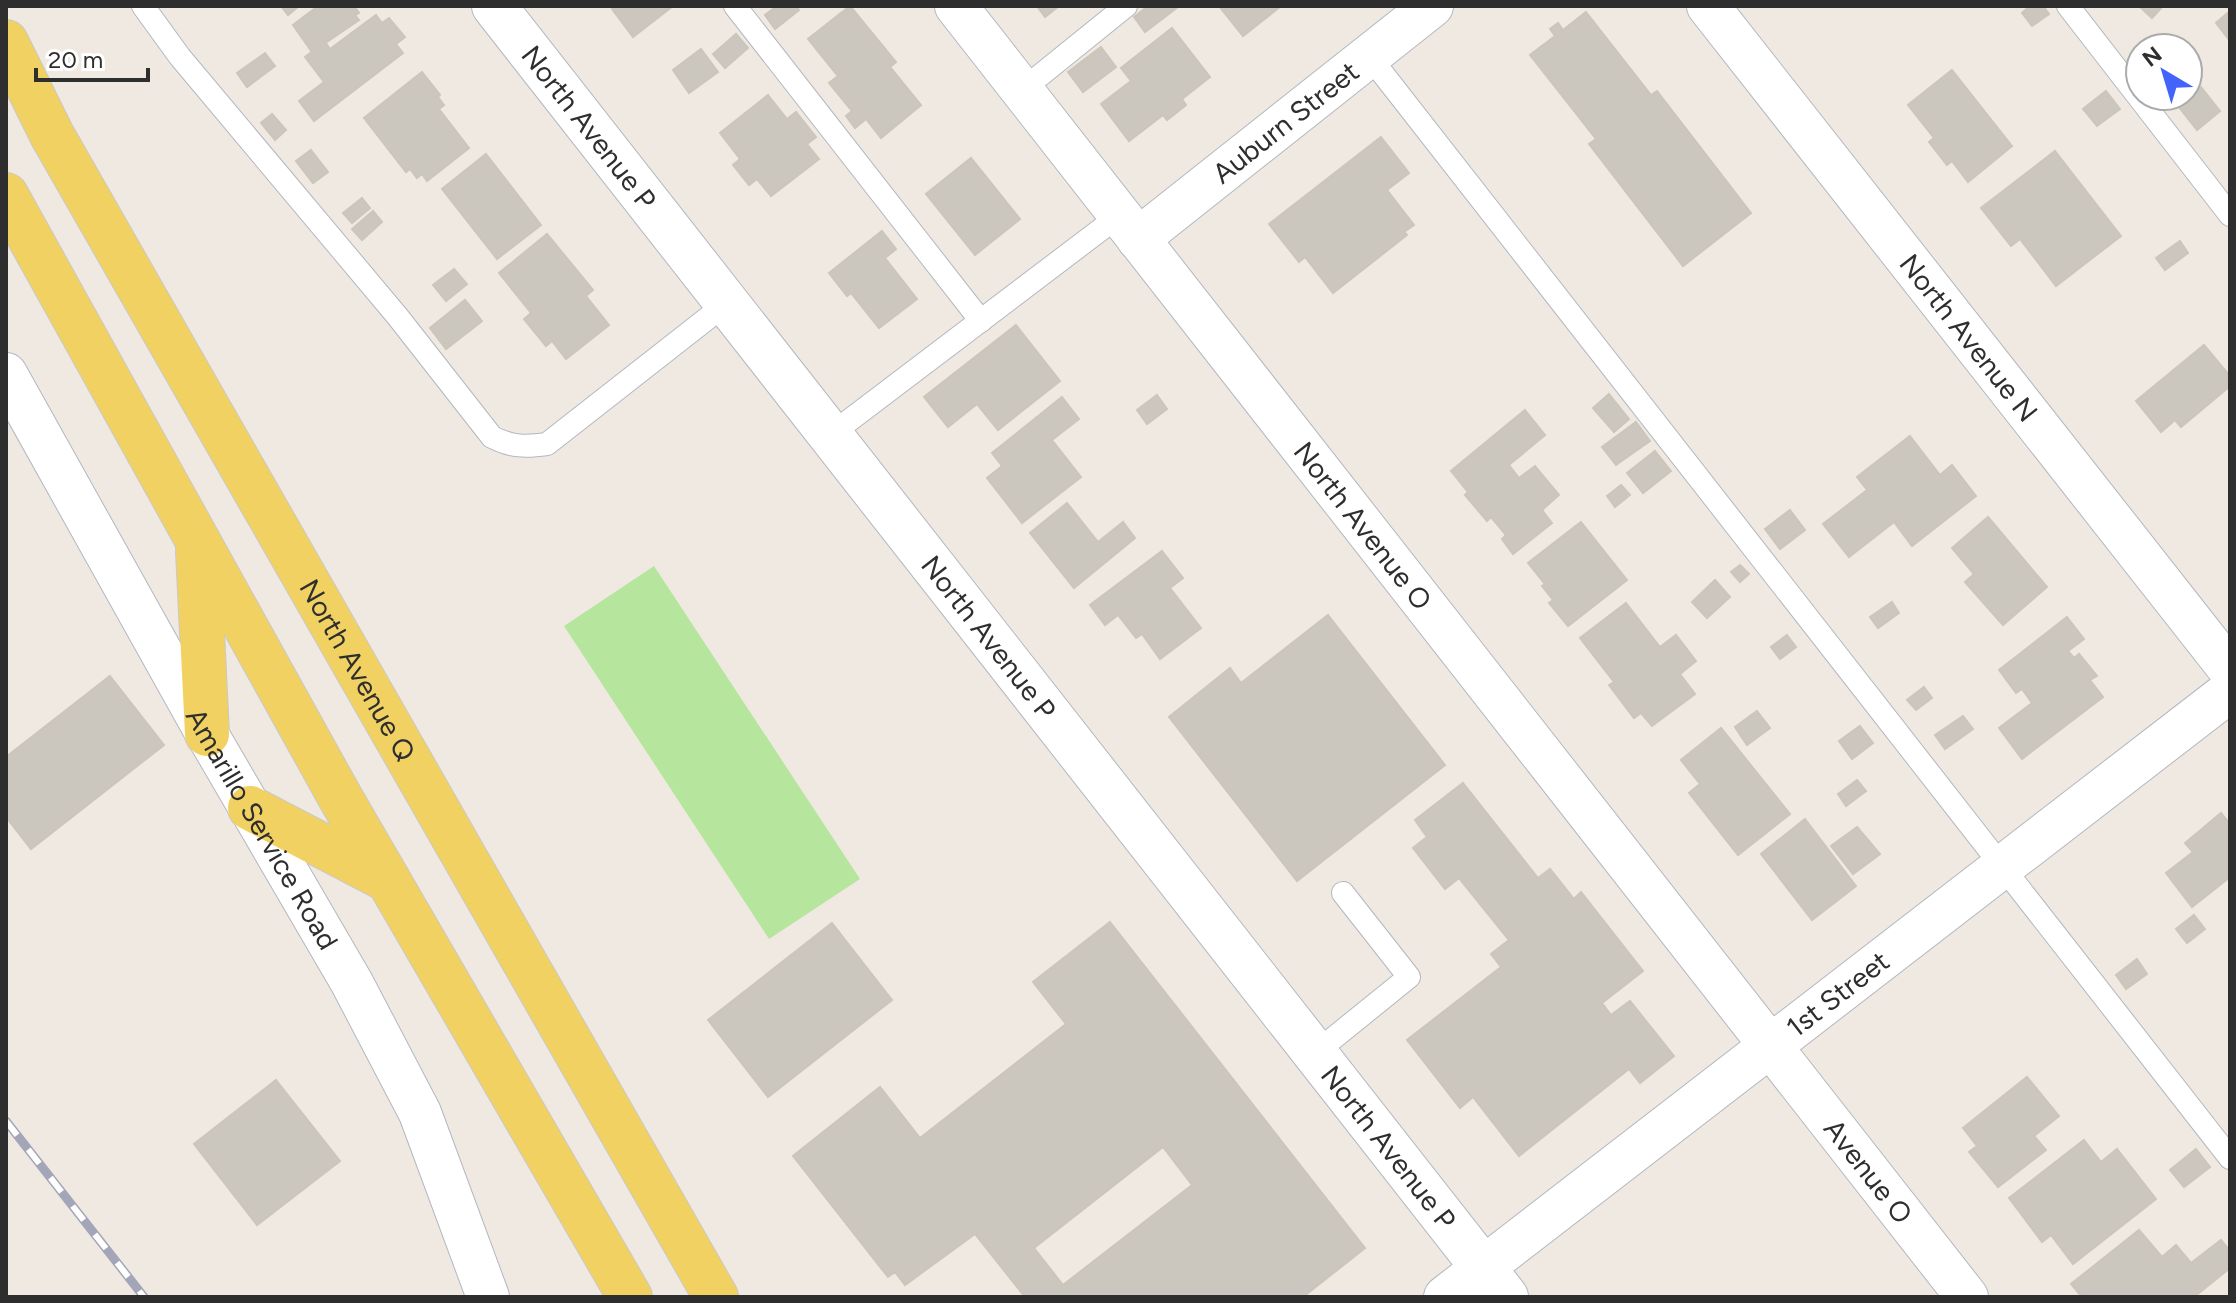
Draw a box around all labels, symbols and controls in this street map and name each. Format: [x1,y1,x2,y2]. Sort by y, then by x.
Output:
scale bar [36,32,148,82]
north arrow [2124,32,2204,112]
street label: North Avenue P [514,39,664,216]
text: N [2137,41,2167,73]
text: 20 m [48,45,103,74]
street label: Auburn Street [1205,54,1365,191]
street label: North Avenue N [1892,247,2045,428]
street label: North Avenue O [1287,435,1439,616]
street label: North Avenue P [914,549,1063,726]
street label: North Avenue Q [292,573,423,767]
street label: Amarillo Service Road [179,702,346,955]
street label: 1st Street [1779,944,1896,1044]
street label: North Avenue P [1314,1059,1463,1236]
street label: Avenue O [1817,1112,1920,1230]

